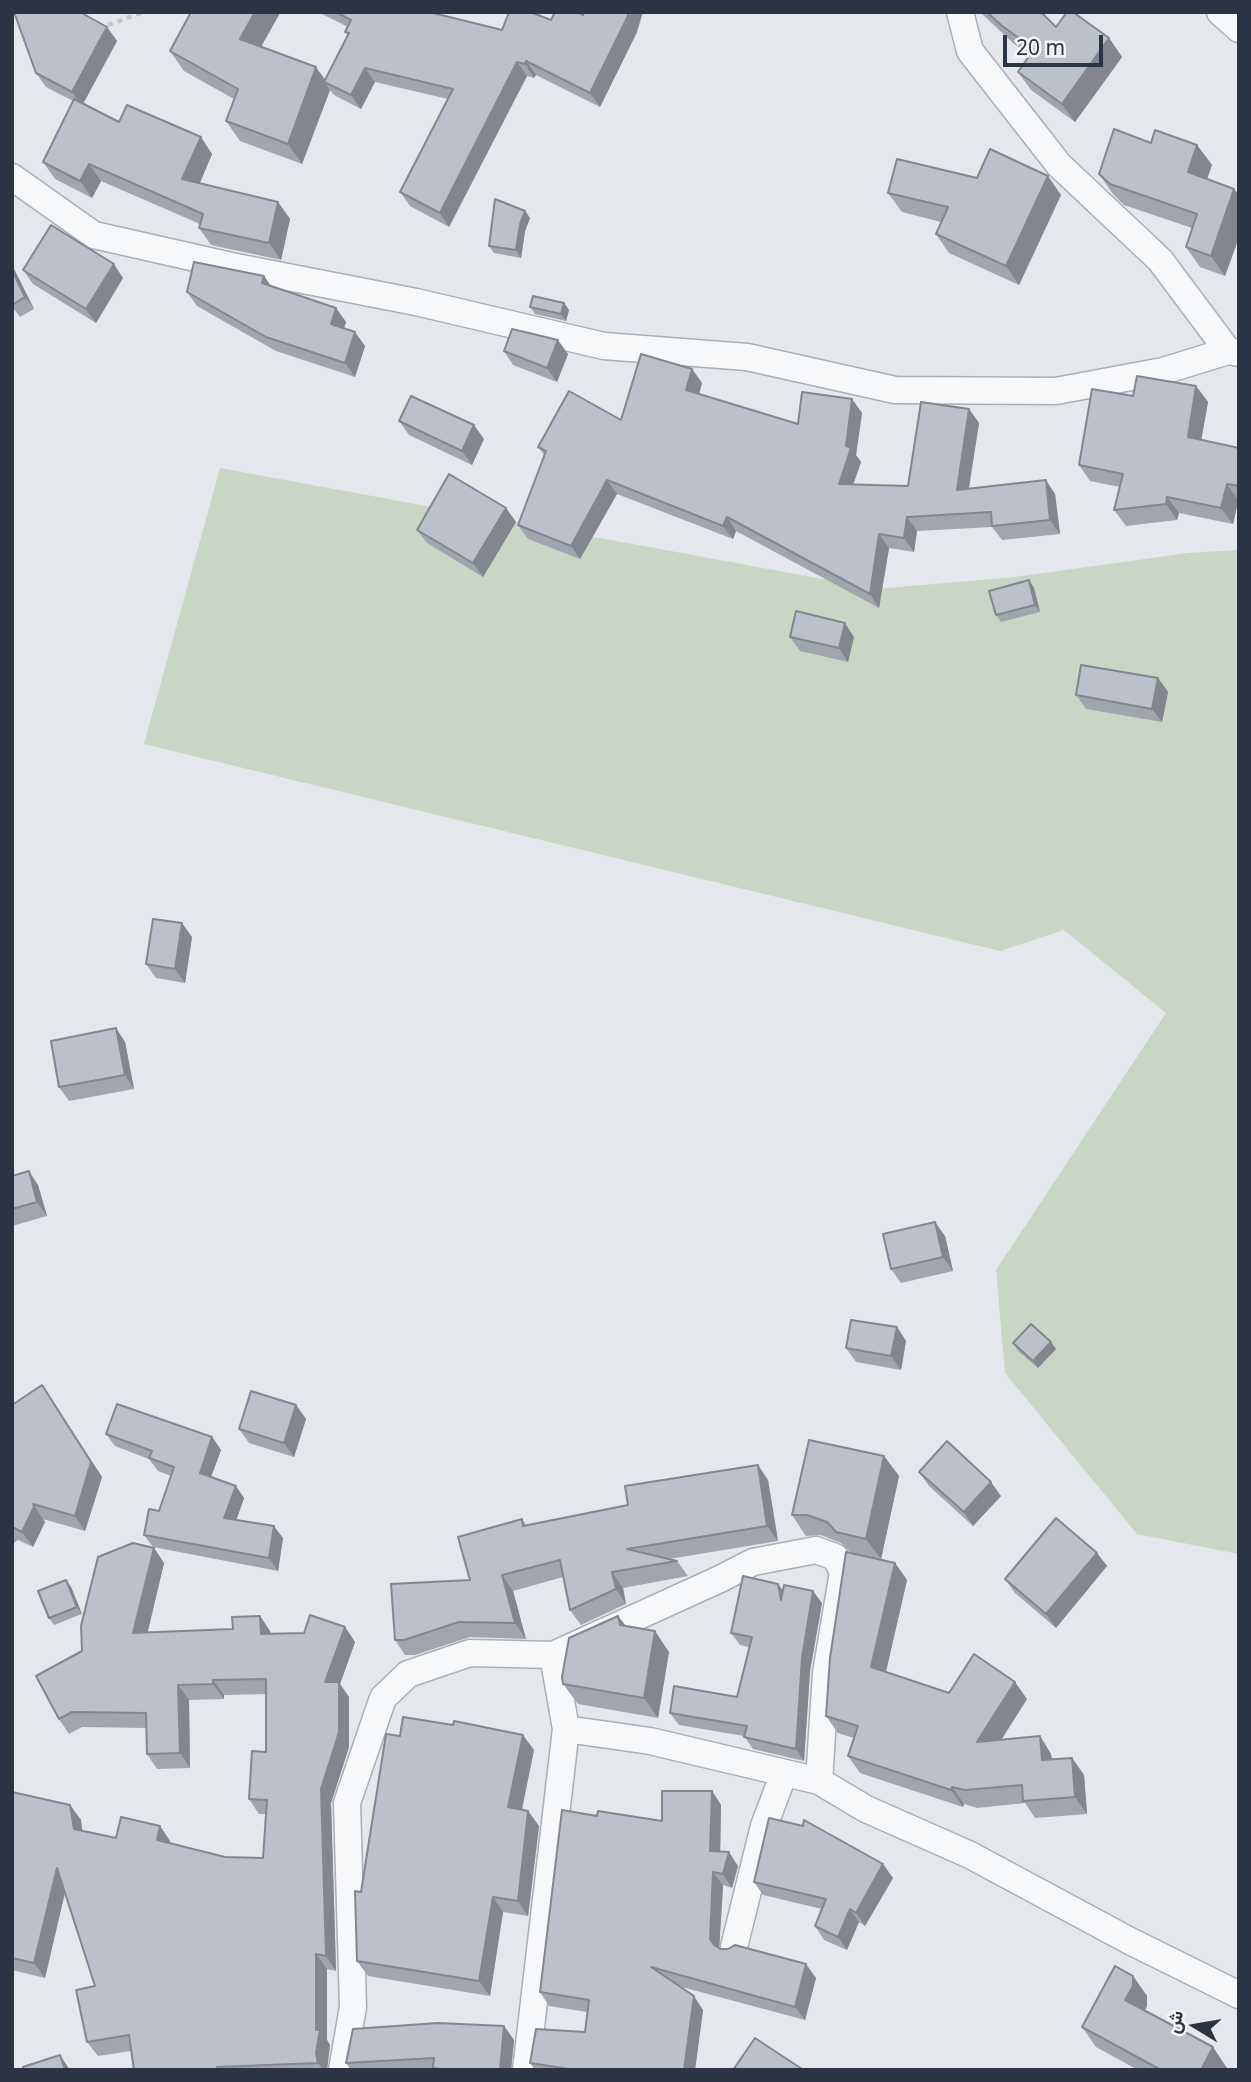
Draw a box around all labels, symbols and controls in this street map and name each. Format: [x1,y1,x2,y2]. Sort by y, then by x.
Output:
scale bar [1006,21,1106,65]
text: 20 m [1016,33,1065,61]
north arrow [1160,1991,1230,2061]
text: ش [1159,2008,1189,2036]

